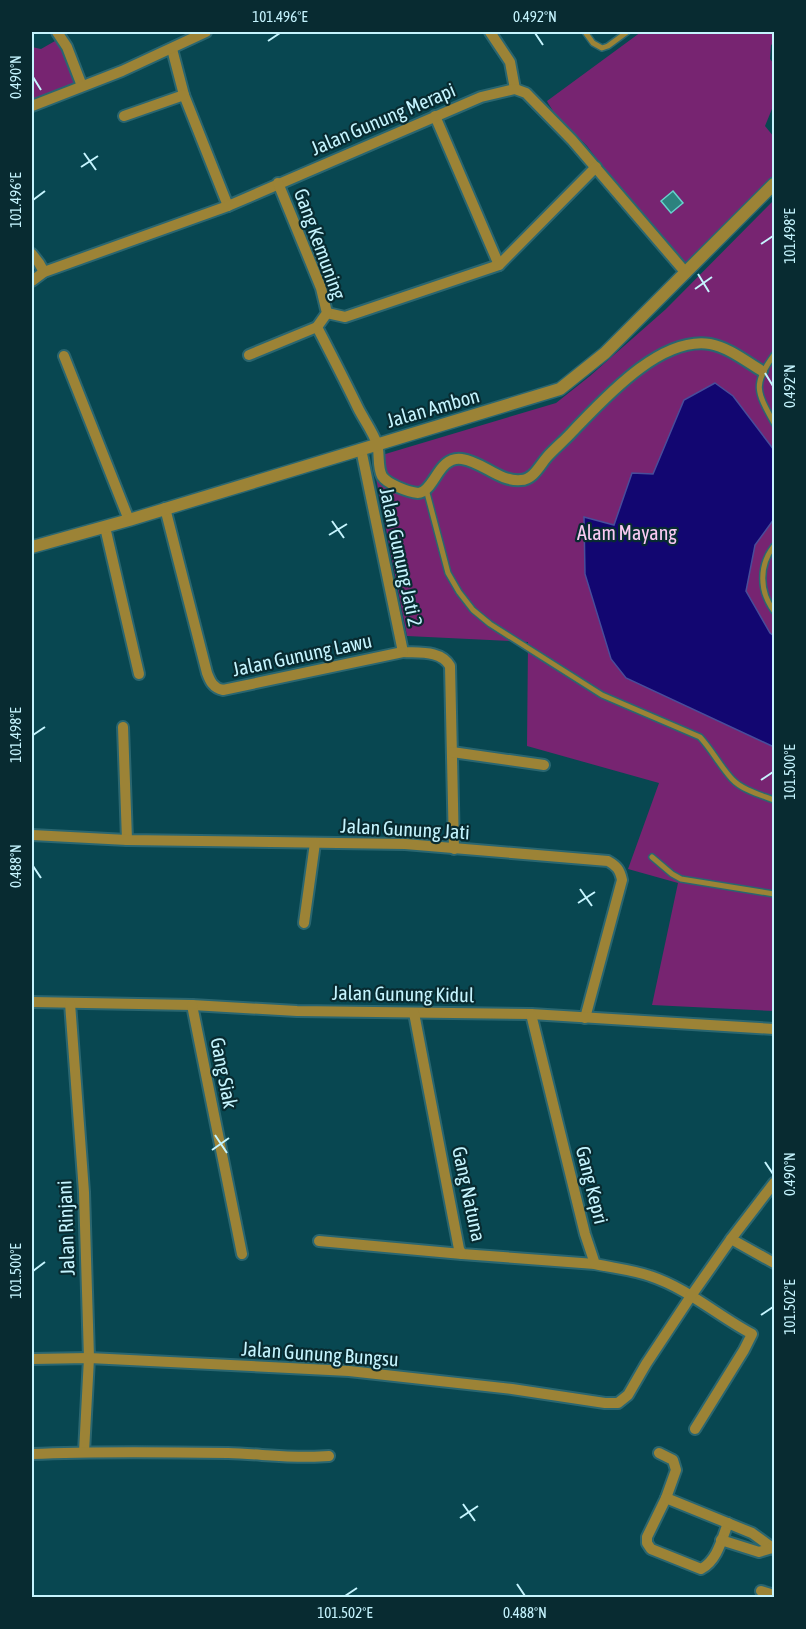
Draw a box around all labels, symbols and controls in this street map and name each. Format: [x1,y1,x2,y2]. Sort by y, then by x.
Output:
text: 101.496°E [252,8,308,25]
text: 0.492°N [513,8,557,25]
text: 0.490°N [7,55,24,99]
street label: Jalan Gunung Merapi [307,78,459,159]
text: 101.496°E [7,172,24,228]
street label: Gang Kemuning [290,185,351,303]
text: 101.498°E [781,208,798,264]
text: 0.492°N [781,364,798,408]
street label: Jalan Ambon [384,383,482,432]
street label: Jalan Gunung Jati 2 [376,485,427,629]
park label: Alam Mayang [577,521,677,544]
street label: Jalan Gunung Lawu [230,628,374,681]
text: 101.498°E [7,707,24,763]
text: 101.500°E [781,744,798,800]
street label: Jalan Gunung Jati [340,814,470,843]
text: 0.488°N [7,844,24,888]
street label: Jalan Gunung Kidul [332,981,475,1006]
street label: Gang Siak [206,1035,243,1111]
street label: Gang Natuna [448,1144,491,1243]
street label: Gang Kepri [572,1144,613,1226]
text: 0.490°N [781,1152,798,1196]
street label: Jalan Rinjani [52,1180,79,1276]
text: 101.500°E [7,1243,24,1299]
text: 101.502°E [781,1279,798,1335]
street label: Jalan Gunung Bungsu [241,1337,399,1370]
text: 101.502°E [317,1604,373,1621]
text: 0.488°N [503,1604,547,1621]

